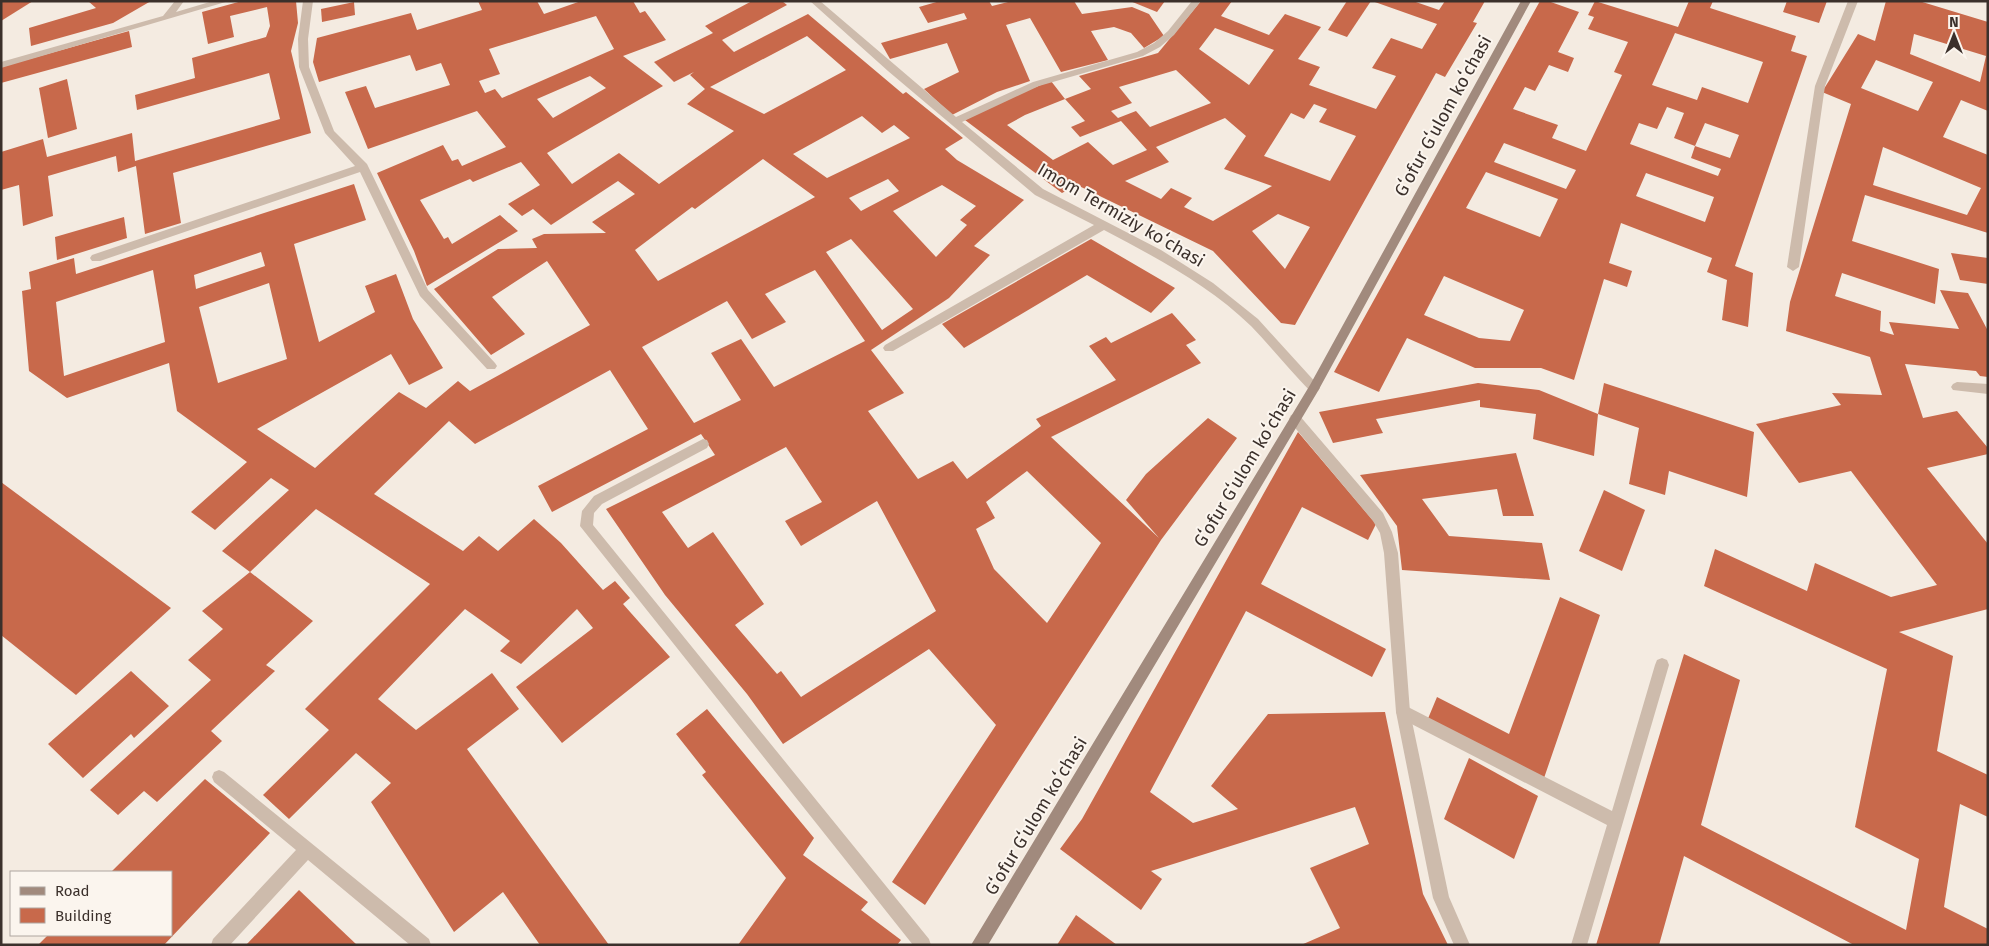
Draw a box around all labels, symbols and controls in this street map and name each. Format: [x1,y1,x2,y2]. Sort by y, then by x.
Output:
north arrow [1929,10,1979,60]
text: N [1949,14,1959,31]
street label: Gʻofur Gʻulom koʻchasi [1390,32,1496,200]
street label: Imom Termiziy koʻchasi [1034,158,1208,272]
street label: Gʻofur Gʻulom koʻchasi [1189,385,1301,551]
street label: Gʻofur Gʻulom koʻchasi [980,733,1092,899]
legend [10,871,172,936]
text: Road [55,882,90,900]
text: Building [55,907,111,925]

